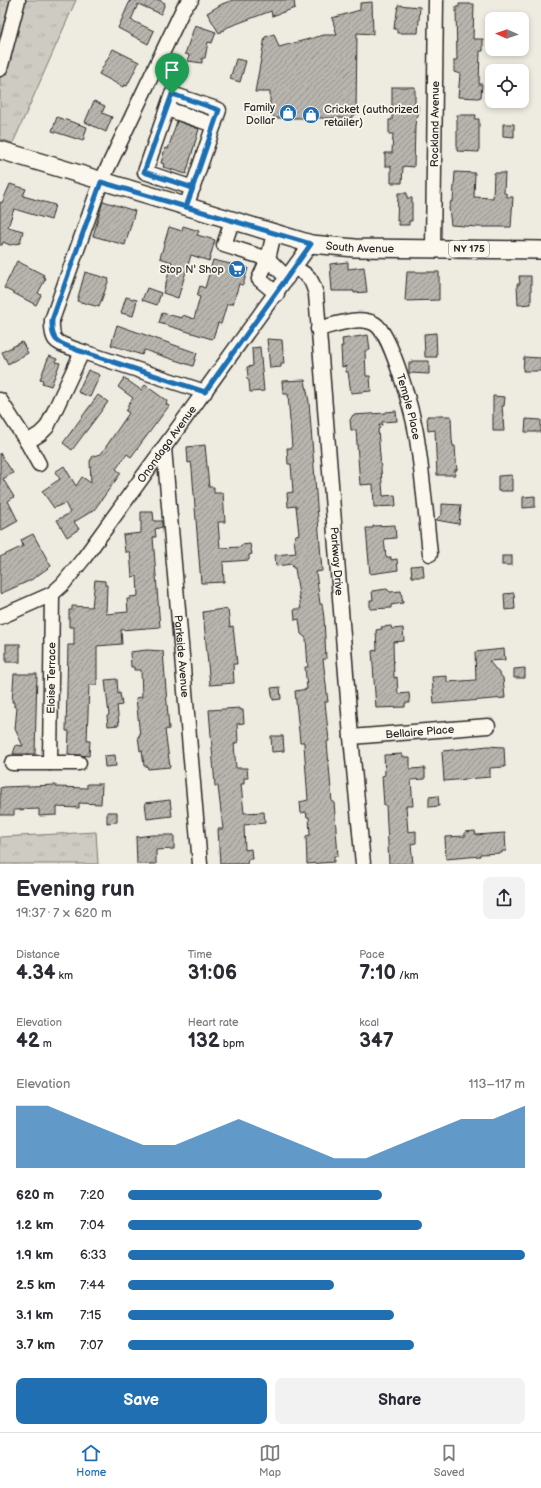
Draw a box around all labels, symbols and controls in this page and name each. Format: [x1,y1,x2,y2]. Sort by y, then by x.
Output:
north arrow [485,12,529,56]
map controls [485,12,529,108]
pin [155,53,189,94]
icon: arrive [161,59,183,81]
button: locate [485,64,529,108]
street label: Rockland Avenue [427,80,442,167]
place label: Family Dollar [243,101,276,127]
shop icon: Family Dollar [278,103,298,123]
place label: Cricket (authorized retailer) [324,103,419,129]
shop icon: Cricket (authorized retailer) [301,105,321,125]
street label: South Avenue [325,239,395,255]
road number: NY 175 [449,241,489,257]
supermarket icon: Stop N' Shop [227,259,247,279]
place label: Stop N' Shop [160,263,224,276]
street label: Temple Place [394,372,424,441]
street label: Onondaga Avenue [134,402,199,485]
street label: Parkway Drive [328,526,346,597]
street label: Parkside Avenue [172,614,192,699]
street label: Eloise Terrace [44,642,58,714]
street label: Bellaire Place [385,722,455,741]
text: Evening run [16,876,135,903]
button: share [483,877,525,919]
text: 19:37 · 7 × 620 m [16,905,112,921]
text: Distance [16,948,60,961]
text: Time [188,948,212,961]
text: Pace [359,948,384,961]
text: 4.34 [16,961,56,985]
text: 31:06 [188,961,237,985]
text: 7:10 [359,961,396,985]
text: km [56,969,73,982]
text: /km [396,969,419,982]
text: Elevation [16,1016,62,1029]
text: Heart rate [188,1016,238,1029]
text: kcal [359,1016,379,1029]
text: 42 [16,1029,40,1053]
text: 132 [188,1029,220,1053]
text: 347 [359,1029,394,1053]
text: m [40,1037,52,1050]
text: bpm [220,1037,244,1050]
text: Elevation [16,1076,70,1092]
text: 113–117 m [468,1076,525,1092]
text: 620 m [16,1187,54,1203]
text: 7:20 [80,1187,104,1203]
text: 1.2 km [16,1217,54,1233]
text: 7:04 [80,1217,105,1233]
text: 1.9 km [16,1247,53,1263]
text: 6:33 [80,1247,107,1263]
text: 2.5 km [16,1277,56,1293]
text: 7:44 [80,1277,105,1293]
text: 3.1 km [16,1307,53,1323]
text: 7:15 [80,1307,102,1323]
text: 3.7 km [16,1337,55,1353]
text: 7:07 [80,1337,103,1353]
button: Save [16,1378,267,1424]
button: Share [275,1378,525,1424]
tab: Home [76,1442,106,1479]
tab: Map [259,1442,281,1479]
tab: Saved [434,1442,465,1479]

